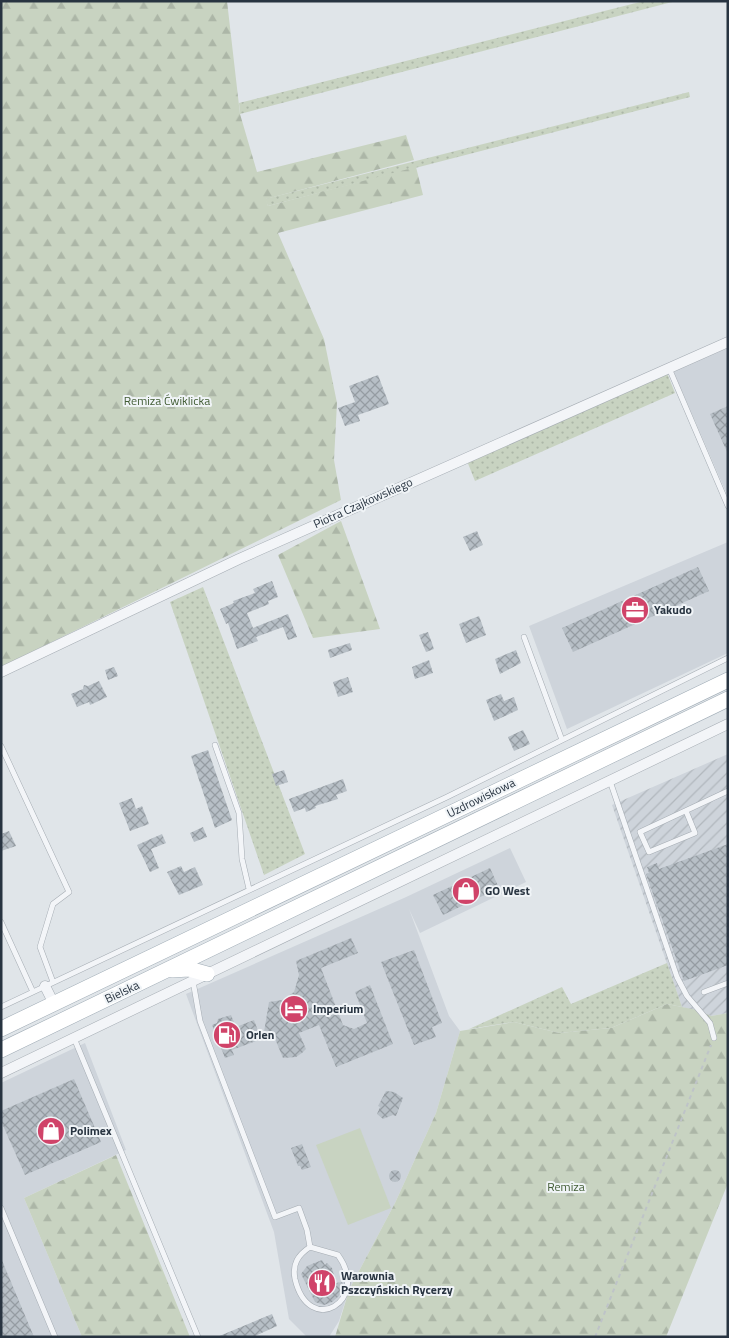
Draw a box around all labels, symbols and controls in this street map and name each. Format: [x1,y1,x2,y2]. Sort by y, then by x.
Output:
park label: Remiza Ćwiklicka [124,391,210,410]
street label: Piotra Czajkowskiego [310,472,416,533]
office icon: Yakudo [620,595,650,625]
place label: Yakudo [654,600,692,619]
street label: Uzdrowiskowa [443,773,518,822]
shop icon: GO West [451,876,481,906]
place label: GO West [485,881,531,900]
street label: Bielska [101,975,142,1008]
hotel icon: Imperium [279,994,309,1024]
place label: Imperium [313,999,363,1018]
fuel station icon: Orlen [212,1020,242,1050]
place label: Orlen [246,1025,274,1044]
shop icon: Polimex [36,1116,66,1146]
place label: Polimex [70,1121,112,1140]
park label: Remiza [547,1177,585,1196]
place label: Warownia Pszczyńskich Rycerzy [341,1266,453,1299]
restaurant icon: Warownia Pszczyńskich Rycerzy [307,1268,337,1298]

